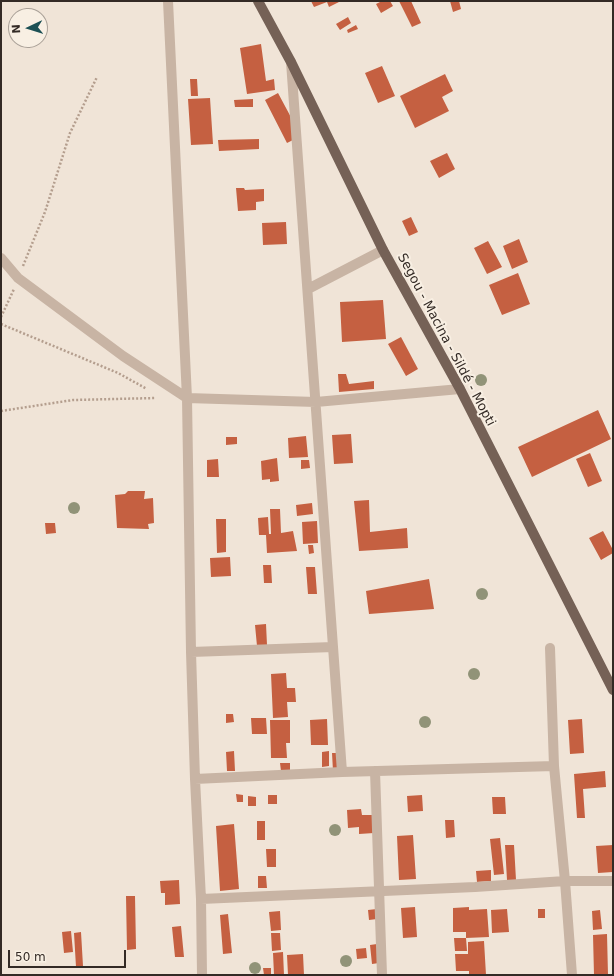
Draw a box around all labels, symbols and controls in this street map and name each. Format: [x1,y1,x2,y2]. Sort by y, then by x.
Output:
north arrow [8,8,48,48]
text: N [10,24,23,34]
street label: Segou - Macina - Sildé - Mopti [394,251,498,429]
scale bar [10,942,128,968]
text: 50 m [15,950,46,964]

